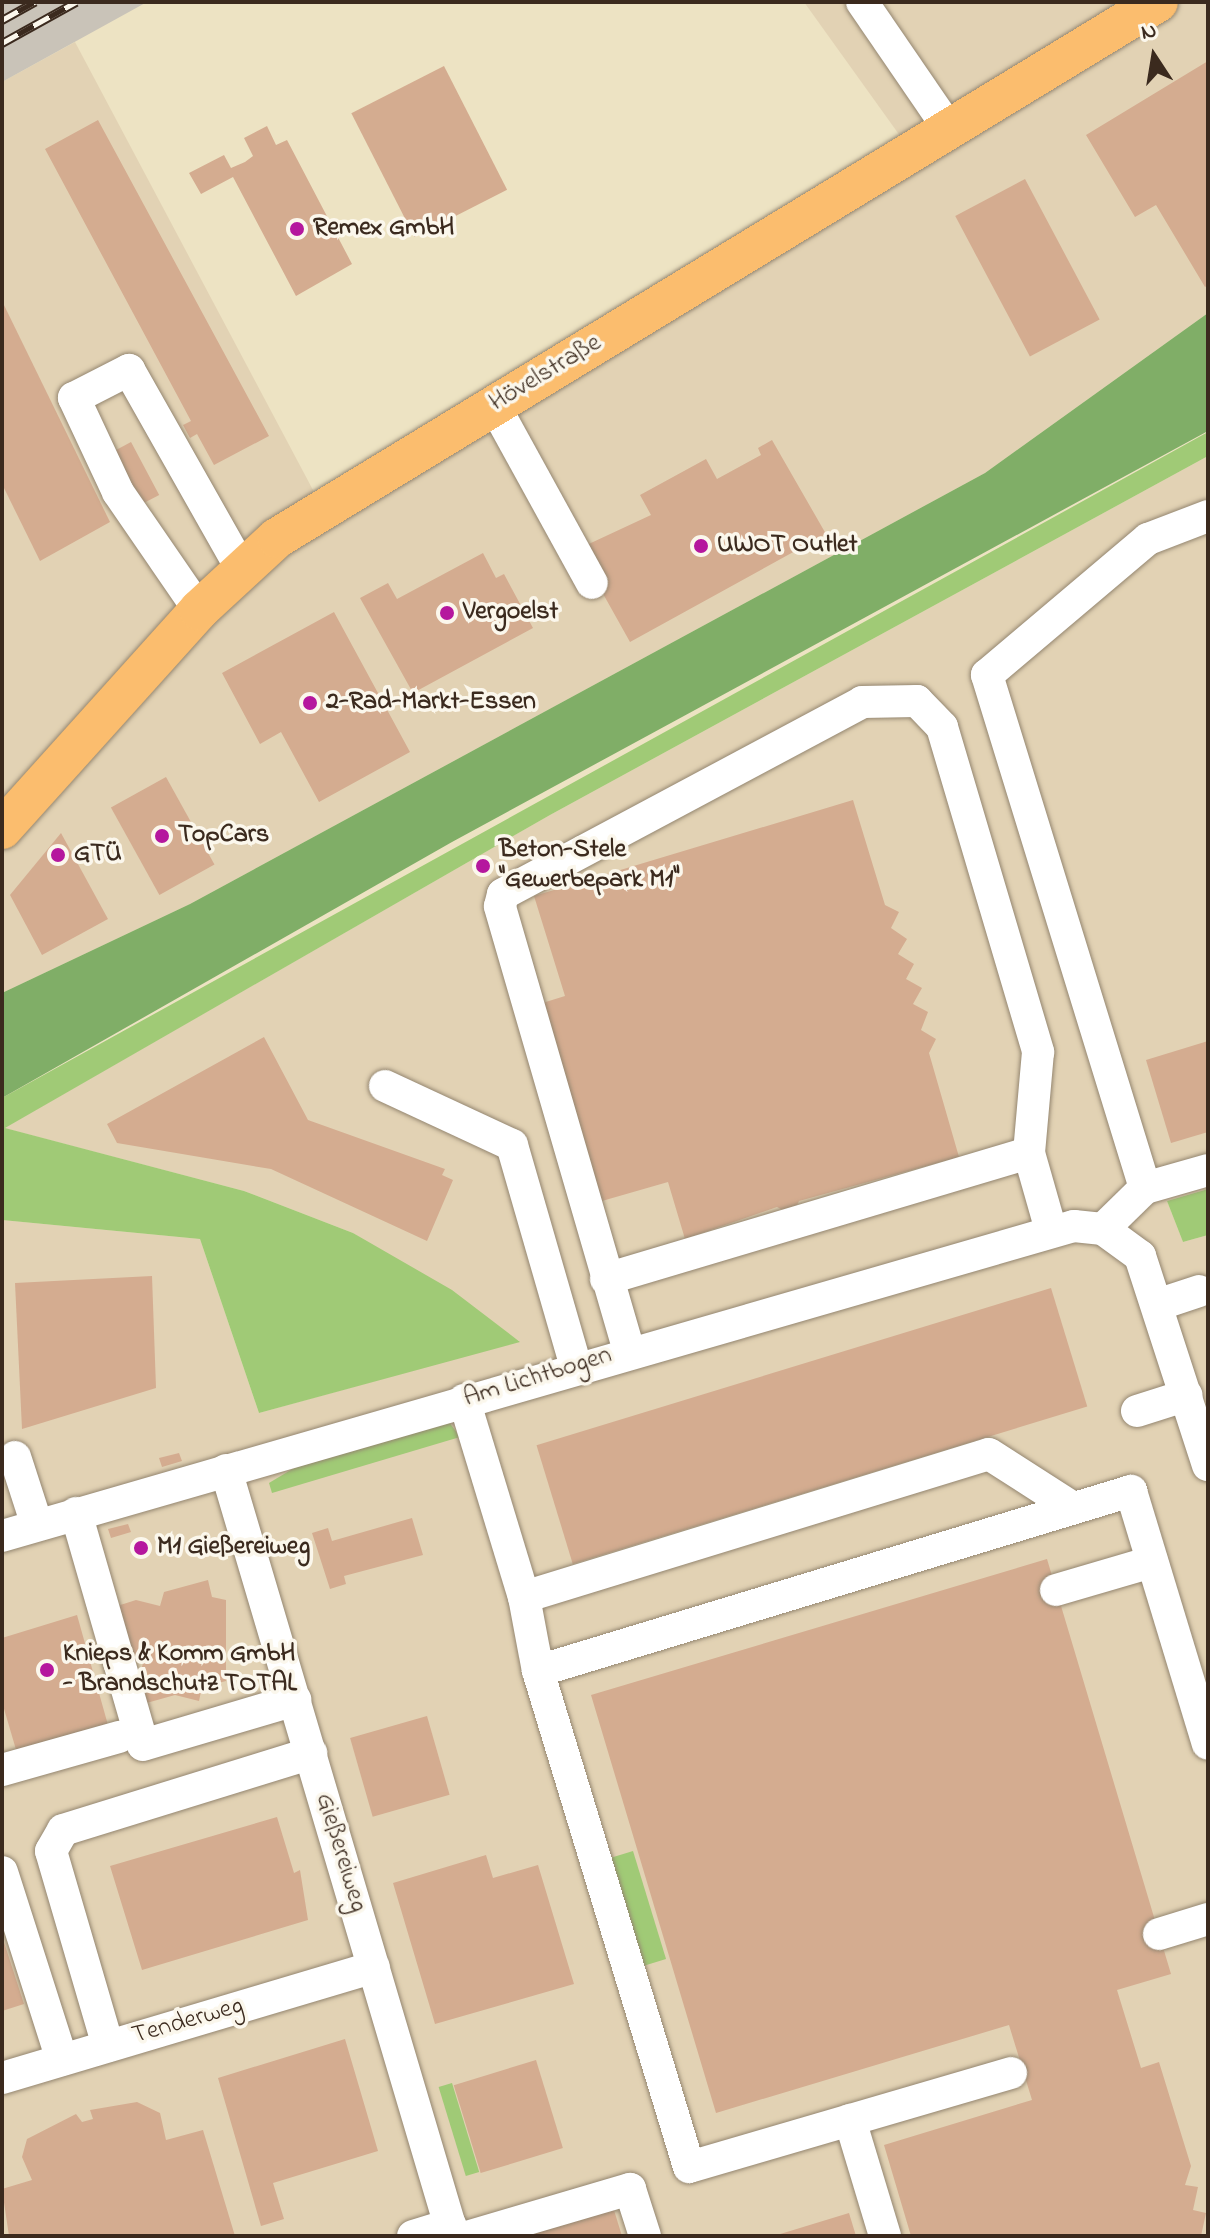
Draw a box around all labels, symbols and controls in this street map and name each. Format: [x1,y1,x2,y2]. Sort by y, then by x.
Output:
text: N [1138,15,1160,50]
north arrow [1114,16,1194,96]
place label: Remex GmbH [313,213,454,245]
marker: Remex GmbH [288,220,306,238]
street label: Hövelstraße [484,328,608,420]
place label: UWOT Outlet [717,530,857,562]
marker: UWOT Outlet [692,537,710,555]
place label: Vergoelst [463,597,558,629]
marker: Vergoelst [438,604,456,622]
place label: 2-Rad-Markt-Essen [326,687,536,719]
marker: 2-Rad-Markt-Essen [301,694,319,712]
place label: TopCars [178,820,269,852]
marker: TopCars [153,827,171,845]
place label: Beton-Stele "Gewerbepark M1" [499,835,679,896]
place label: GTÜ [74,839,122,871]
marker: GTÜ [49,846,67,864]
marker: Beton-Stele "Gewerbepark M1" [474,857,492,875]
street label: Am Lichtbogen [460,1341,616,1415]
place label: M1 Gießereiweg [157,1532,310,1564]
marker: M1 Gießereiweg [132,1539,150,1557]
place label: Knieps & Komm GmbH - Brandschutz TOTAL [63,1639,297,1700]
marker: Knieps & Komm GmbH - Brandschutz TOTAL [38,1661,56,1679]
street label: Gießereiweg [307,1790,373,1916]
street label: Tenderweg [129,1991,247,2053]

